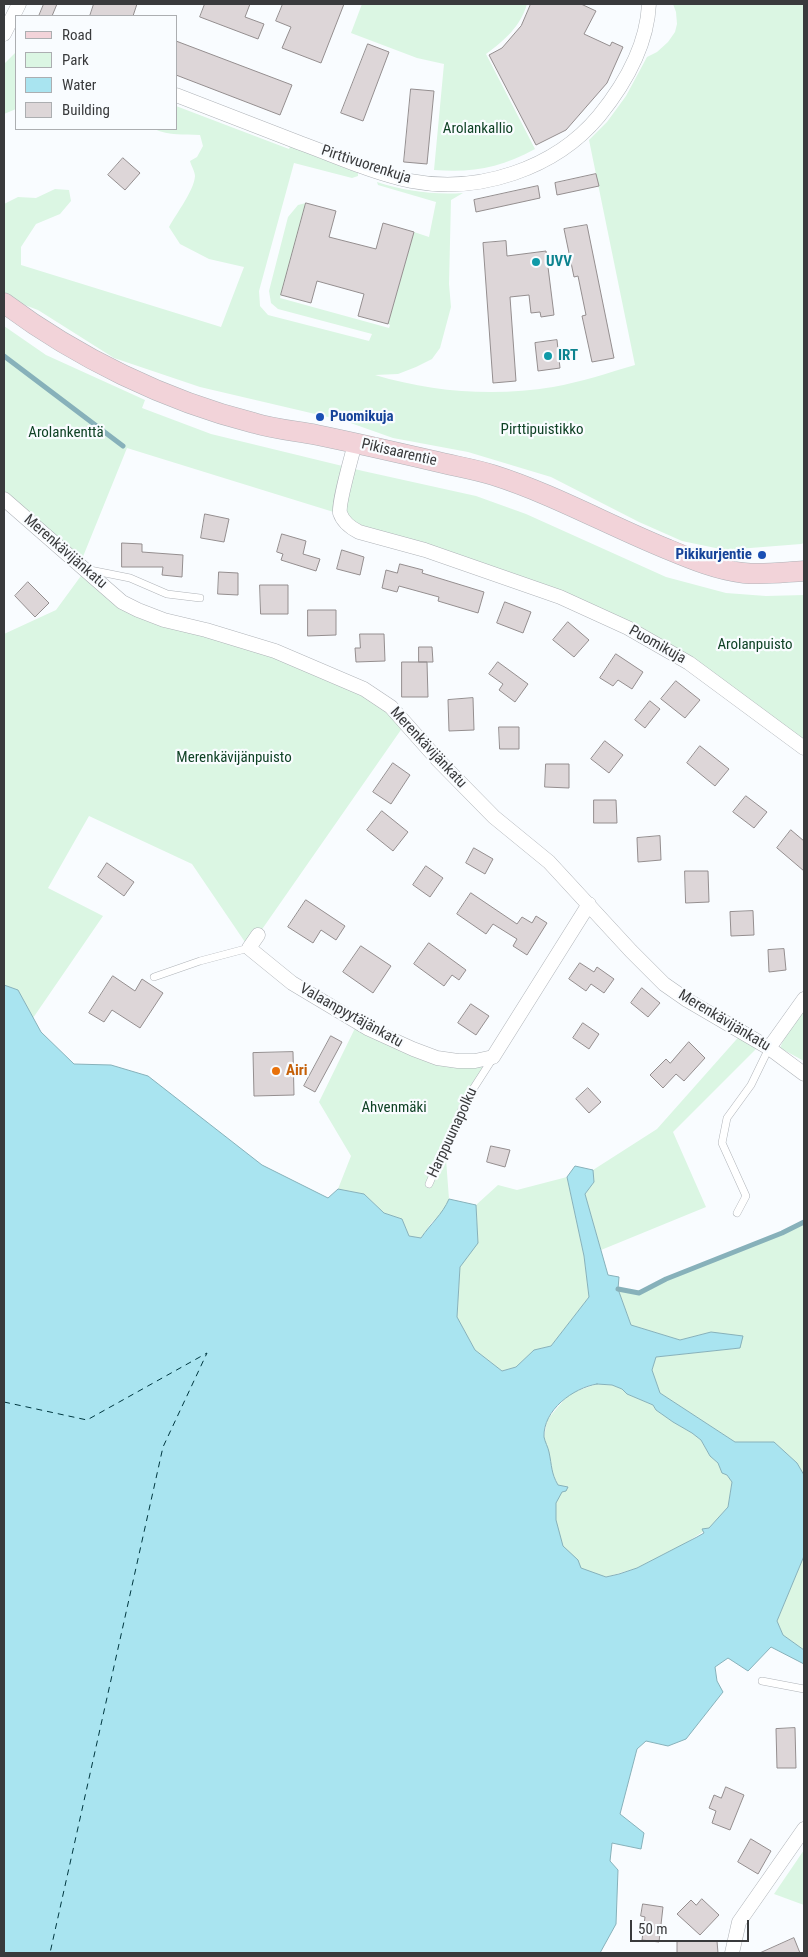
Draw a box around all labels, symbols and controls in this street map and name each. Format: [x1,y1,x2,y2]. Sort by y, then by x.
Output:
legend [15,15,178,130]
text: Road [62,26,92,44]
text: Park [62,51,89,69]
text: Water [62,76,96,94]
text: Building [62,101,110,119]
park label: Arolankallio [443,120,513,138]
street label: Pirttivuorenkuja [319,142,413,188]
place label: UVV [546,253,572,271]
marker: UVV [530,256,542,268]
place label: IRT [558,347,578,365]
marker: IRT [542,350,554,362]
place label: Puomikuja [330,408,394,426]
marker: Puomikuja [314,411,326,423]
park label: Pirttipuistikko [501,421,583,439]
park label: Arolankenttä [28,424,104,442]
street label: Pikisaarentie [360,436,438,470]
street label: Merenkävijänkatu [20,511,110,593]
place label: Pikikurjentie [675,546,752,564]
marker: Pikikurjentie [756,549,768,561]
street label: Puomikuja [625,622,689,668]
park label: Arolanpuisto [717,636,793,654]
street label: Merenkävijänkatu [386,704,470,792]
park label: Merenkävijänpuisto [176,749,292,767]
street label: Valaanpyytäjänkatu [296,980,406,1052]
street label: Merenkävijänkatu [675,986,773,1056]
place label: Airi [286,1062,307,1080]
marker: Airi [270,1065,282,1077]
street label: Harppuunapolku [424,1085,482,1181]
park label: Ahvenmäki [361,1099,427,1117]
scale bar [633,1910,752,1942]
text: 50 m [638,1920,668,1938]

